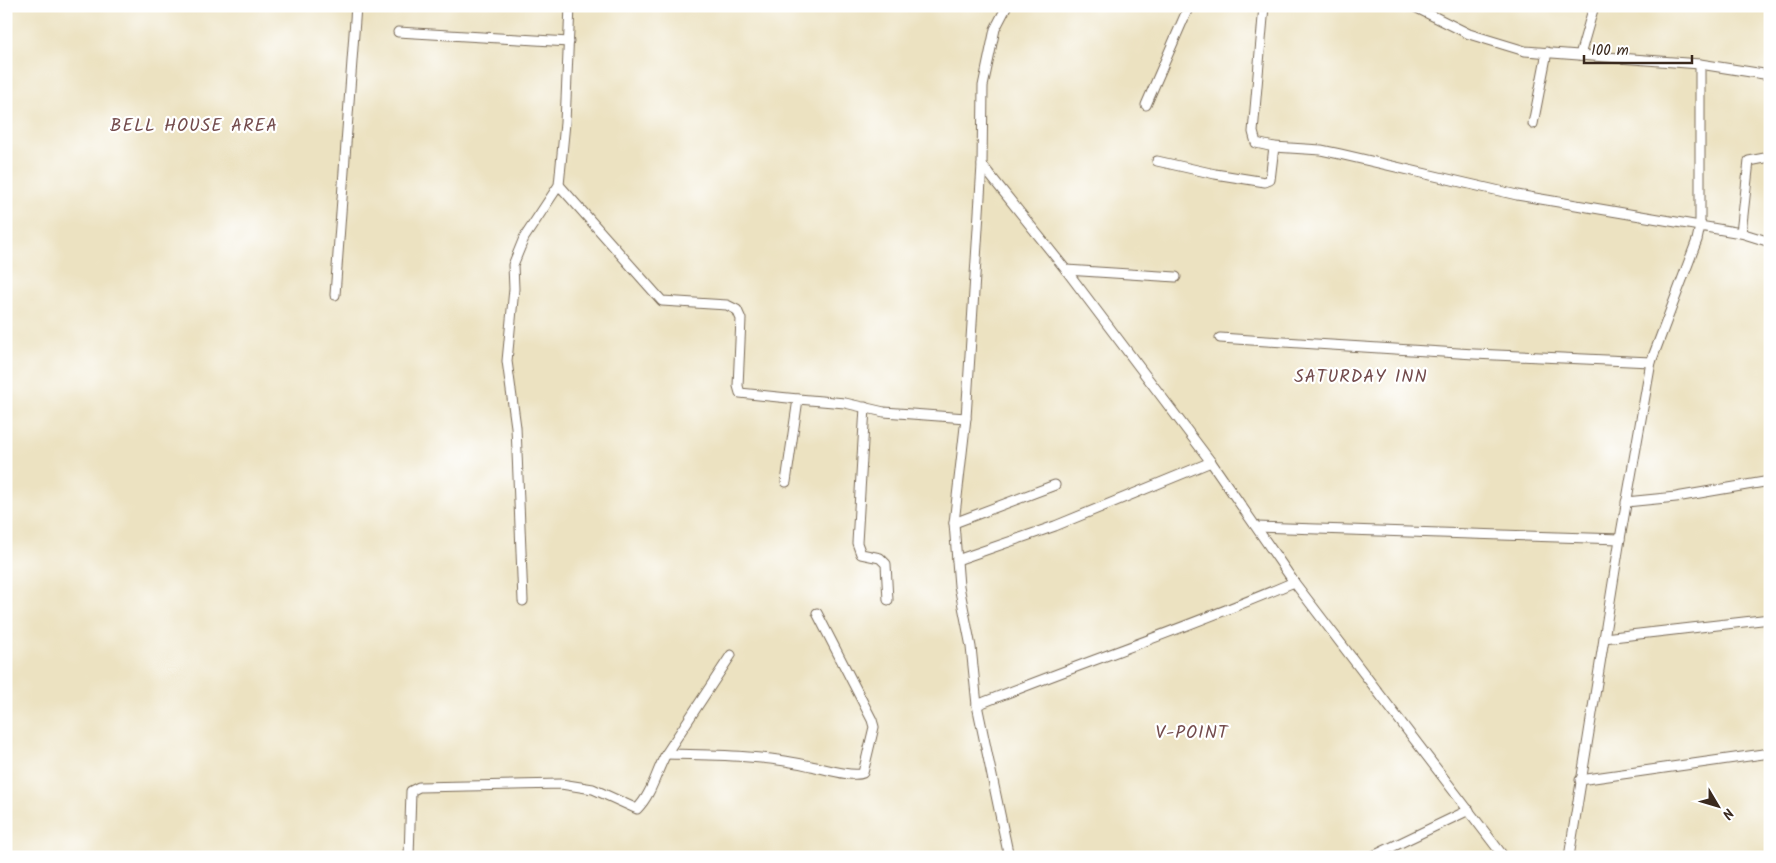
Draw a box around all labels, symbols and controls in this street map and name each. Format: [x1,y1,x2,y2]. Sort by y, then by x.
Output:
scale bar [1584,32,1691,64]
text: 100 m [1591,39,1629,63]
district label: BELL HOUSE AREA [110,112,278,141]
district label: SATURDAY INN [1294,363,1428,392]
district label: V-POINT [1155,719,1229,748]
north arrow [1694,780,1744,830]
text: N [1716,803,1739,824]

